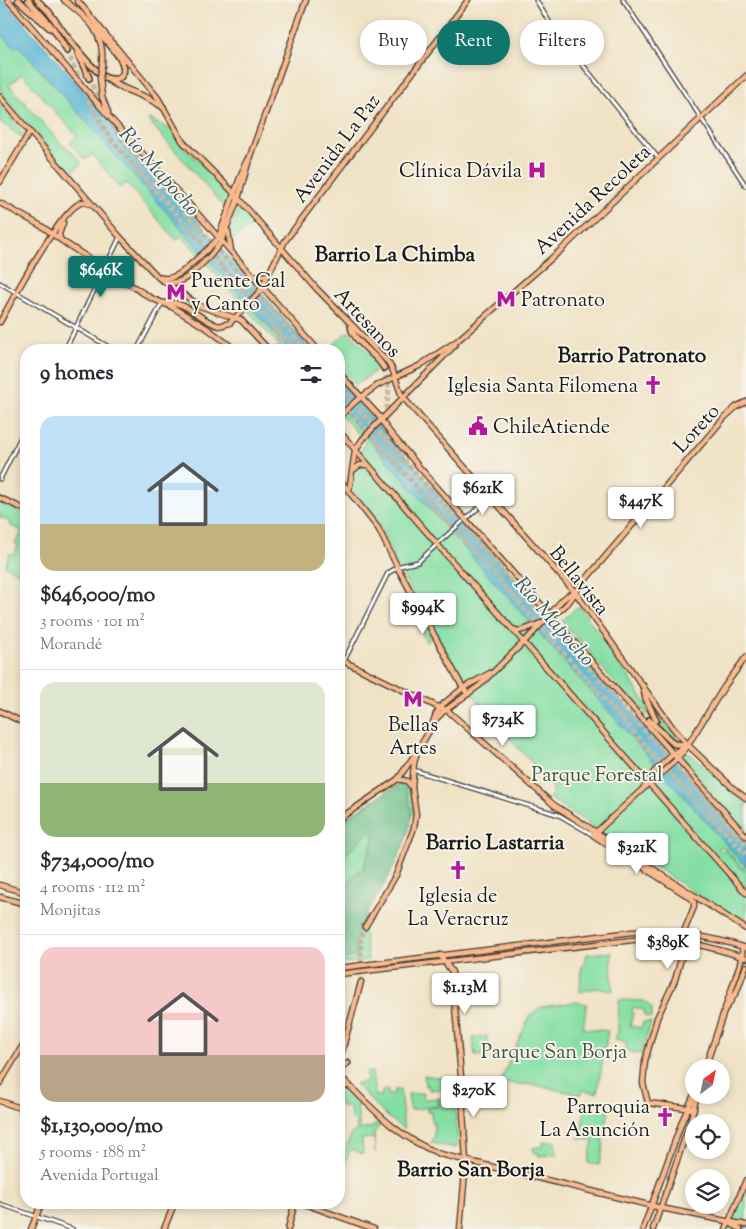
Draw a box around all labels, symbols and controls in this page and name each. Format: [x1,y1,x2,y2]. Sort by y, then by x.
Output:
chip: Buy [360,20,427,65]
chip: Rent [437,20,510,65]
chip: Filters [520,20,604,65]
street label: Avenida La Paz [287,89,389,210]
water label: Río Mapocho [111,121,206,224]
street label: Avenida Recoleta [529,139,659,263]
place label: Clínica Dávila [399,158,522,187]
hospital icon: Clínica Dávila [526,159,548,181]
district label: Barrio La Chimba [315,241,476,271]
pin: $646K [66,256,136,298]
text: $646K [79,260,123,283]
place label: Puente Cal y Canto [191,268,286,320]
metro station icon: Puente Cal y Canto [165,281,187,303]
street label: Artesanos [326,282,407,366]
place label: Patronato [521,287,605,316]
metro station icon: Patronato [495,288,517,310]
district label: Barrio Patronato [558,342,707,372]
text: 9 homes [40,359,113,389]
icon: filters [297,360,325,388]
place label: Iglesia Santa Filomena [447,373,638,402]
church icon: Iglesia Santa Filomena [642,374,664,396]
street label: Loreto [668,399,728,461]
place label: ChileAtiende [493,414,610,443]
public building icon: ChileAtiende [467,415,489,437]
icon: home [138,449,228,539]
pin: $621K [448,474,518,516]
text: $621K [463,478,503,501]
pin: $447K [606,486,676,529]
text: $447K [619,491,663,514]
street label: Bellavista [541,541,615,623]
water label: Río Mapocho [506,571,601,674]
text: $646,000/mo [40,581,155,611]
pin: $994K [388,592,458,635]
text: $994K [401,597,445,620]
text: 3 rooms · 101 m² [40,611,145,634]
text: Morandé [40,634,102,657]
metro station icon: Bellas Artes [402,688,424,710]
pin: $734K [468,704,538,747]
text: $734K [482,709,524,732]
place label: Bellas Artes [388,712,438,764]
icon: home [138,714,228,804]
park label: Parque Forestal [531,762,663,791]
district label: Barrio Lastarria [426,829,565,859]
pin: $321K [602,832,672,875]
text: $321K [617,837,657,860]
text: $734,000/mo [40,847,154,877]
church icon: Iglesia de La Veracruz [447,859,469,881]
text: 4 rooms · 112 m² [40,877,146,900]
place label: Iglesia de La Veracruz [407,883,509,935]
text: Monjitas [40,900,100,923]
pin: $389K [633,928,703,970]
text: $389K [647,932,689,955]
pin: $1.13M [424,972,506,1015]
text: $1.13M [443,977,487,1000]
icon: home [138,979,228,1069]
park label: Parque San Borja [481,1039,627,1068]
north arrow [685,1059,730,1104]
map controls [685,1059,730,1214]
pin: $270K [439,1076,509,1118]
text: $270K [452,1080,496,1103]
place label: Parroquia La Asunción [540,1094,650,1146]
church icon: Parroquia La Asunción [654,1106,676,1128]
text: $1,130,000/mo [40,1112,163,1142]
button: locate [685,1114,730,1159]
text: 5 rooms · 188 m² [40,1142,146,1165]
district label: Barrio San Borja [397,1156,545,1186]
text: Avenida Portugal [40,1165,159,1188]
button: layers [685,1169,730,1214]

